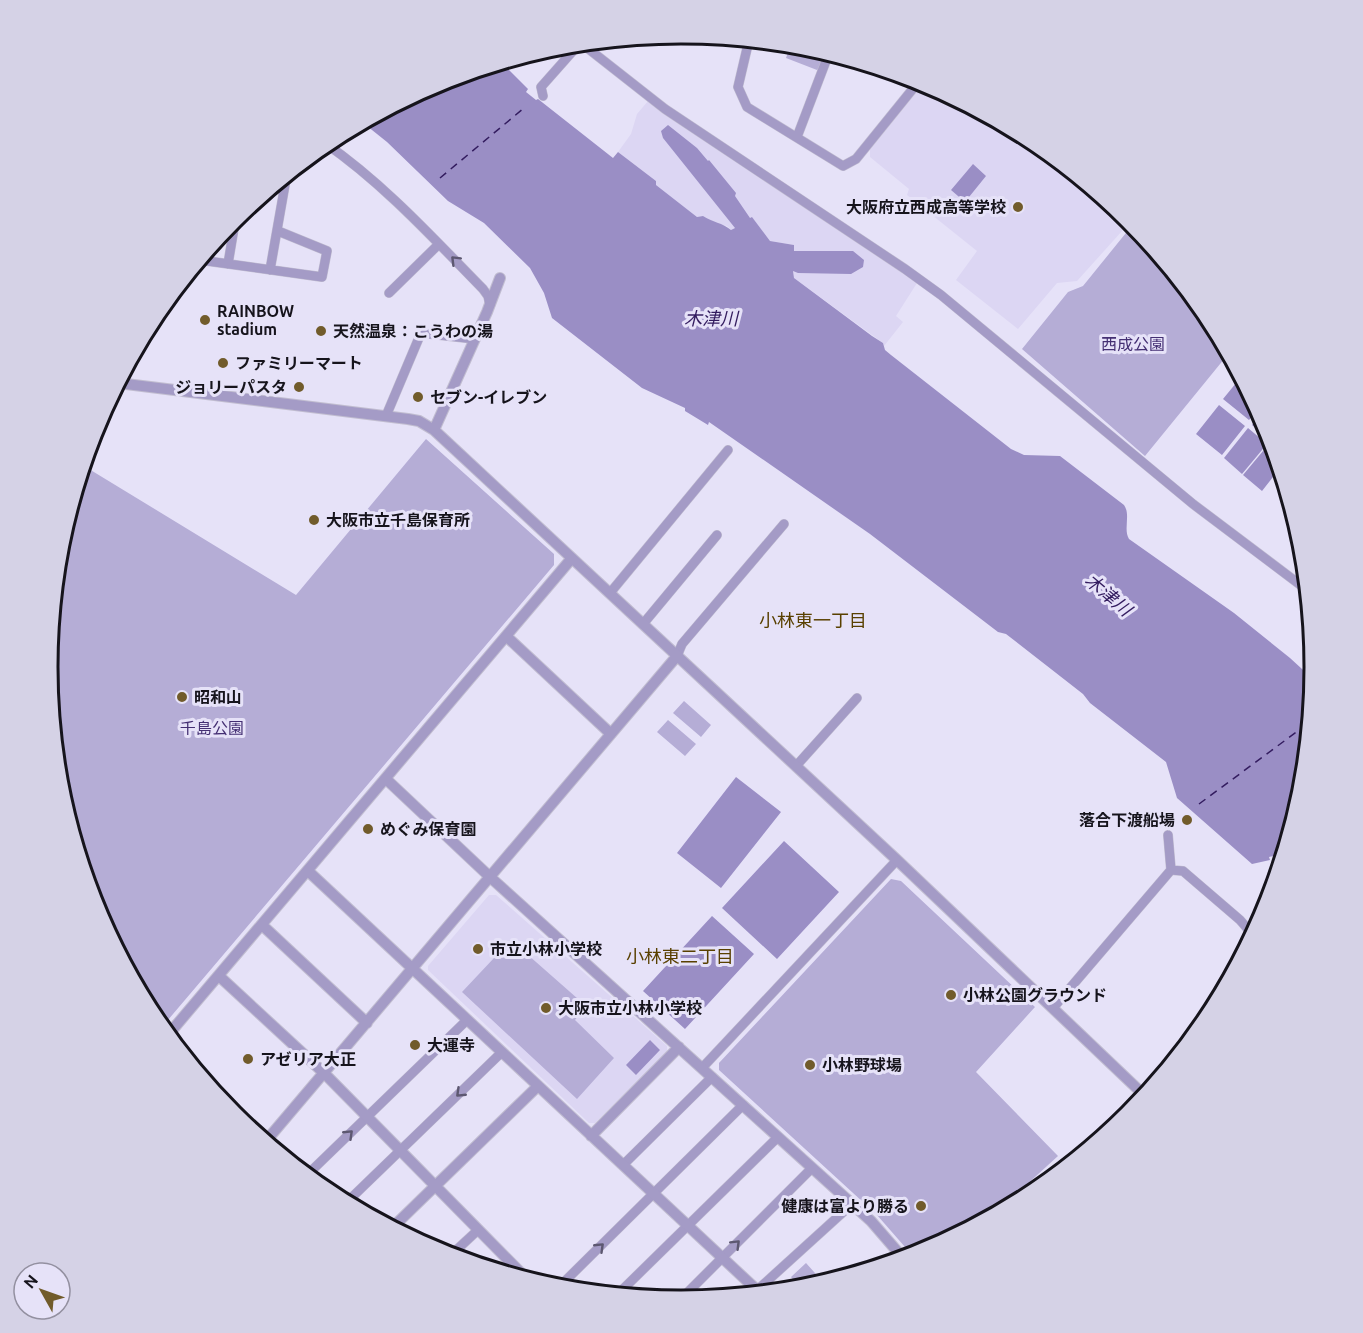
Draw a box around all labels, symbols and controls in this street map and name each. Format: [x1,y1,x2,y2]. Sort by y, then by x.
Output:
place label: 大阪府立西成高等学校 [846,198,1006,216]
marker: 大阪府立西成高等学校 [1011,200,1025,214]
one-way arrow [451,257,462,268]
place label: RAINBOW stadium [217,302,294,338]
water label: 木津川 [684,308,740,328]
marker: RAINBOW stadium [198,313,212,327]
place label: 天然温泉：こうわの湯 [333,322,493,340]
marker: 天然温泉：こうわの湯 [314,324,328,338]
park label: 西成公園 [1101,335,1165,353]
place label: ファミリーマート [235,354,363,372]
marker: ファミリーマート [216,356,230,370]
place label: ジョリーパスタ [175,378,287,396]
marker: ジョリーパスタ [292,380,306,394]
place label: セブン-イレブン [430,388,547,406]
marker: セブン-イレブン [411,390,425,404]
place label: 大阪市立千島保育所 [326,511,470,529]
marker: 大阪市立千島保育所 [307,513,321,527]
water label: 木津川 [1082,569,1137,621]
district label: 小林東一丁目 [759,610,867,630]
place label: 昭和山 [194,688,242,706]
marker: 昭和山 [175,690,189,704]
park label: 千島公園 [180,719,244,737]
place label: 落合下渡船場 [1079,811,1175,829]
marker: 落合下渡船場 [1180,813,1194,827]
place label: めぐみ保育園 [380,820,476,838]
marker: めぐみ保育園 [361,822,375,836]
place label: 市立小林小学校 [490,940,602,958]
marker: 市立小林小学校 [471,942,485,956]
district label: 小林東二丁目 [626,946,734,966]
place label: 小林公園グラウンド [963,986,1107,1004]
marker: 小林公園グラウンド [944,988,958,1002]
place label: 大阪市立小林小学校 [558,999,702,1017]
marker: 大阪市立小林小学校 [539,1001,553,1015]
place label: 大運寺 [427,1036,475,1054]
marker: 大運寺 [408,1038,422,1052]
place label: アゼリア大正 [260,1050,356,1068]
marker: アゼリア大正 [241,1052,255,1066]
place label: 小林野球場 [822,1056,902,1074]
marker: 小林野球場 [803,1058,817,1072]
one-way arrow [456,1086,466,1097]
one-way arrow [342,1131,353,1142]
place label: 健康は富より勝る [781,1197,909,1215]
marker: 健康は富より勝る [914,1199,928,1213]
one-way arrow [729,1240,740,1251]
one-way arrow [593,1243,604,1254]
north arrow [12,1261,72,1321]
text: N [20,1271,41,1292]

